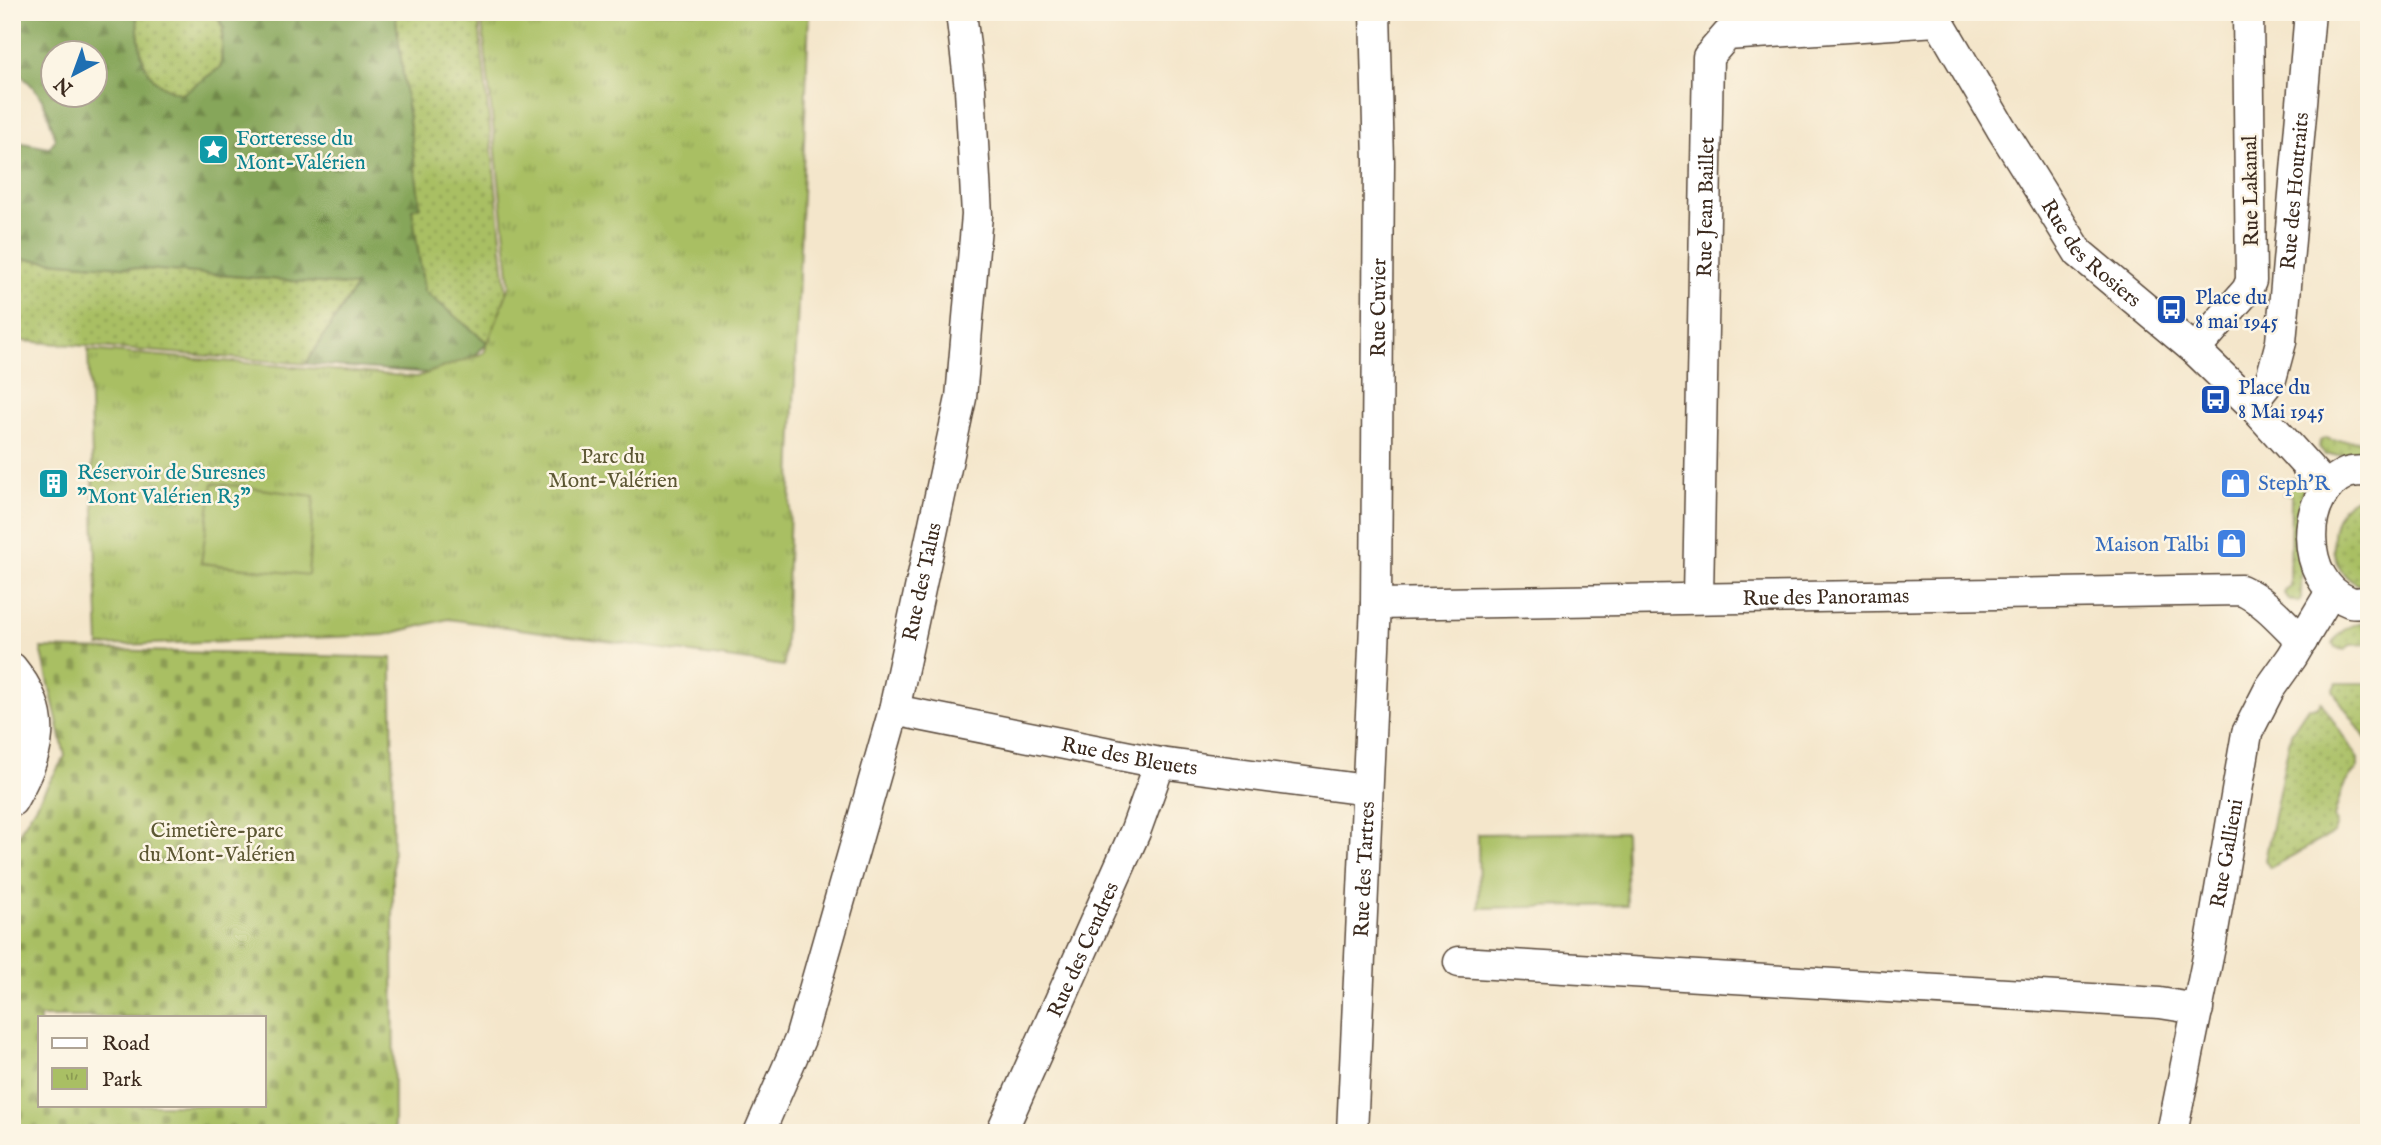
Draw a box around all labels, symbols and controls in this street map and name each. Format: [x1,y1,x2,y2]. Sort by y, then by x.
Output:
north arrow [38,38,108,108]
text: N [50,71,79,100]
street label: Rue des Houtraits [2275,111,2316,271]
place label: Forteresse du Mont-Valérien [236,126,366,177]
place icon: Forteresse du Mont-Valérien [196,133,230,167]
street label: Rue Lakanal [2237,135,2266,247]
street label: Rue Jean Baillet [1692,137,1722,278]
street label: Rue des Rosiers [2034,195,2146,314]
street label: Rue Cuvier [1366,258,1393,357]
place label: Place du 8 mai 1945 [2195,285,2278,336]
bus stop icon: Place du 8 mai 1945 [2155,292,2189,326]
place label: Place du 8 Mai 1945 [2238,375,2325,426]
bus stop icon: Place du 8 Mai 1945 [2198,382,2232,416]
park label: Parc du Mont-Valérien [548,444,678,495]
place label: Réservoir de Suresnes "Mont Valérien R3" [77,460,266,511]
shop icon: Steph'R [2218,466,2252,500]
building icon: Réservoir de Suresnes "Mont Valérien R3" [37,467,71,501]
place label: Steph'R [2258,471,2331,498]
street label: Rue des Talus [897,520,949,644]
shop icon: Maison Talbi [2215,527,2249,561]
place label: Maison Talbi [2095,532,2209,559]
street label: Rue des Panoramas [1742,583,1910,613]
street label: Rue des Bleuets [1059,732,1199,783]
street label: Rue Gallieni [2205,797,2250,910]
street label: Rue des Tartres [1349,801,1382,938]
park label: Cimetière-parc du Mont-Valérien [139,818,295,869]
street label: Rue des Cendres [1042,878,1126,1022]
legend [38,1016,266,1106]
text: Road [102,1031,150,1058]
text: Park [102,1067,143,1094]

